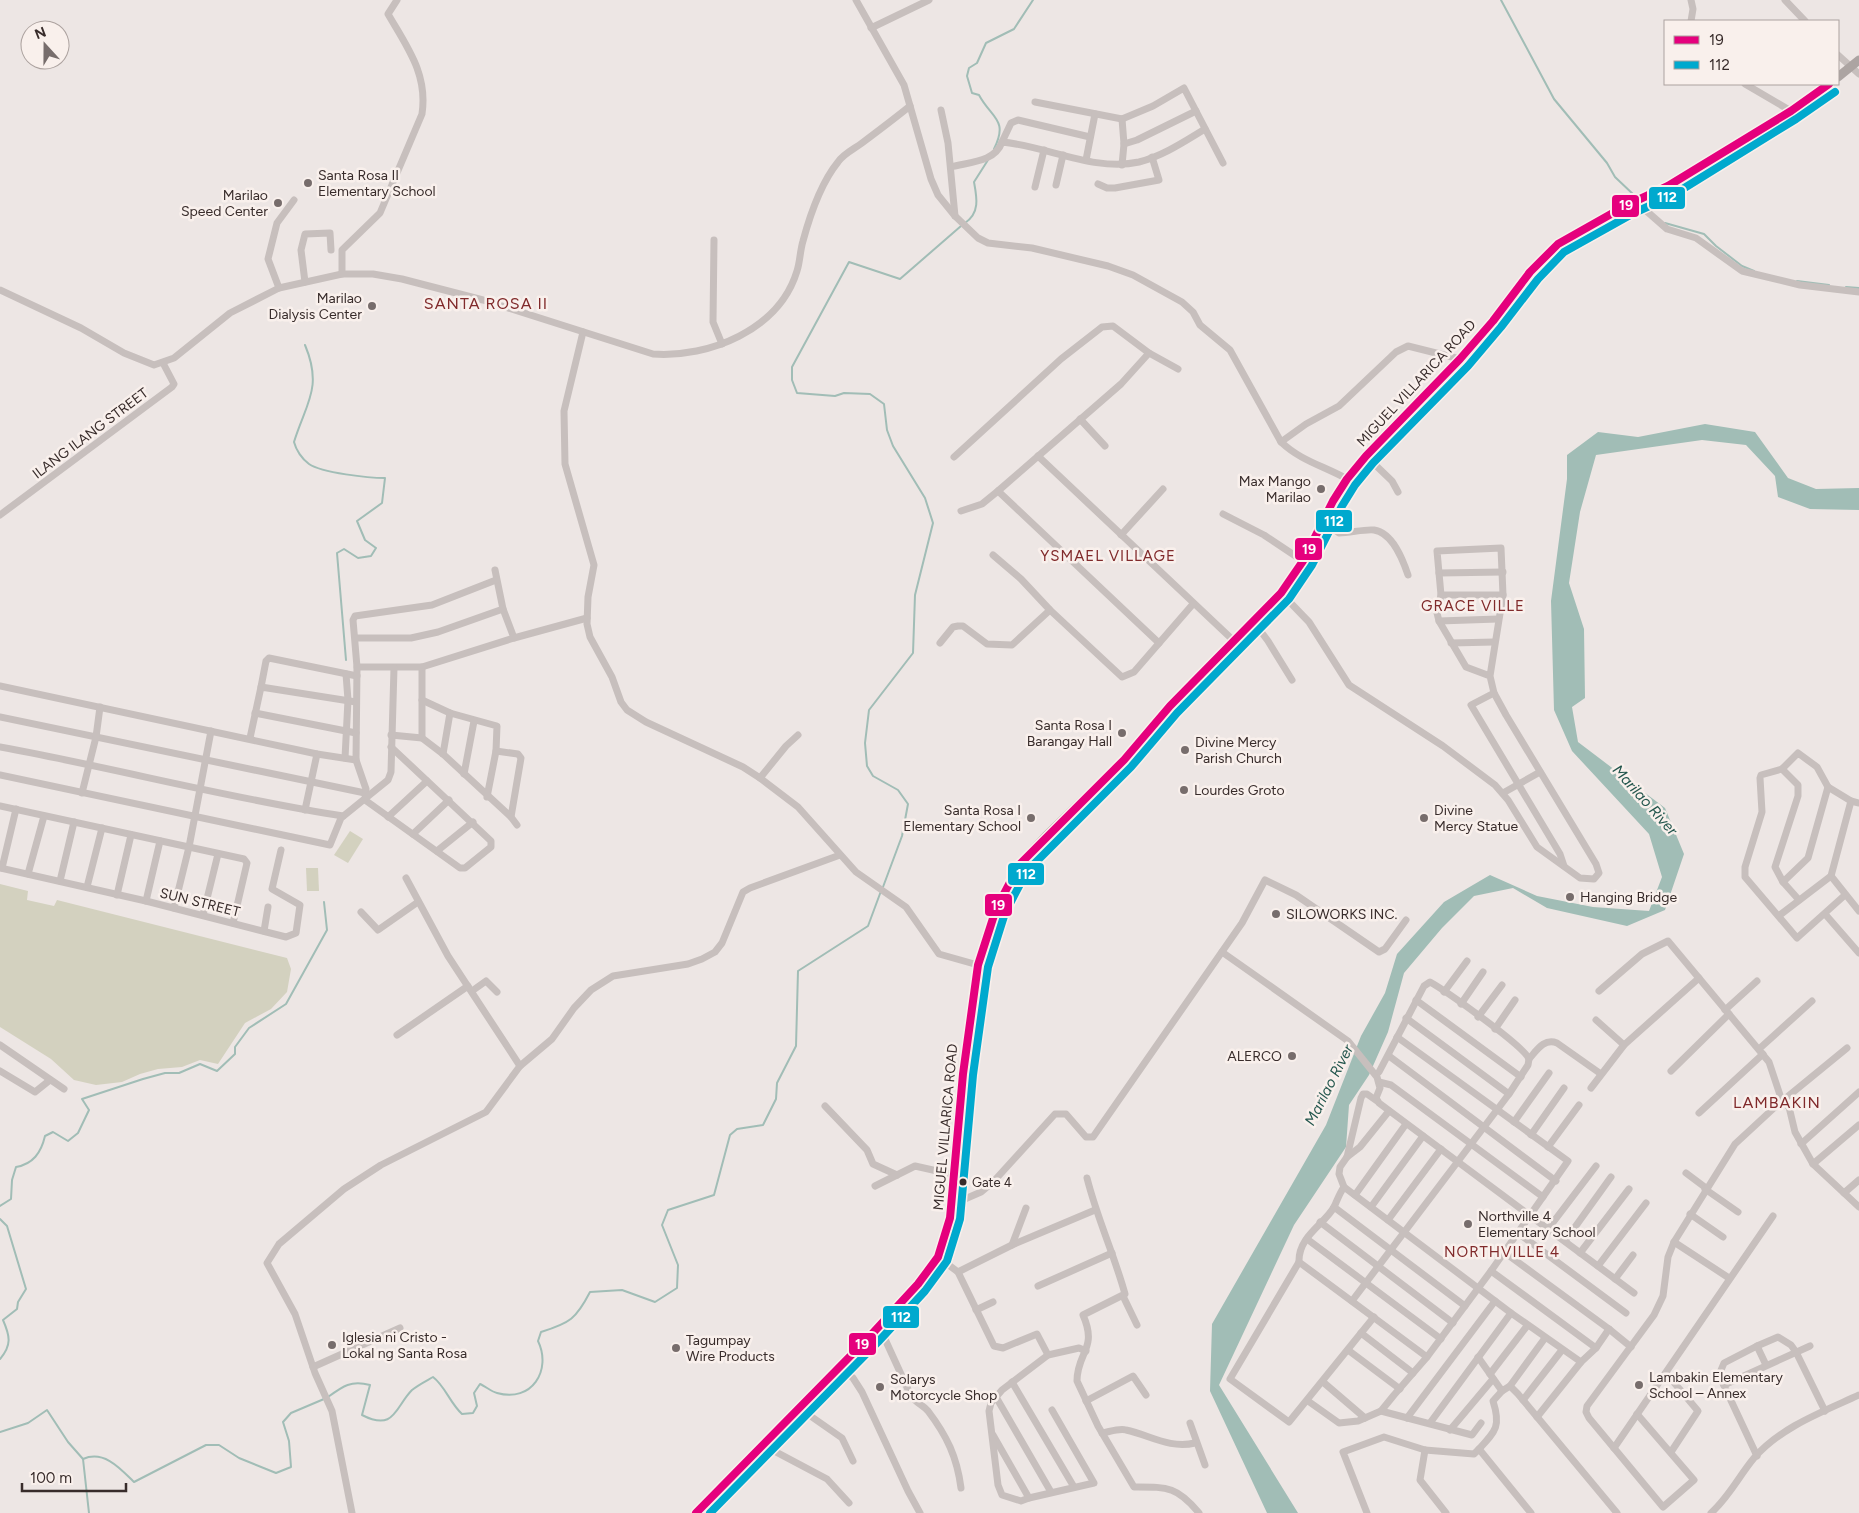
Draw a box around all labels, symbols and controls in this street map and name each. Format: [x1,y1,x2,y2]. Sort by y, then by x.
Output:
north arrow [20,20,70,70]
legend [1664,20,1839,85]
text: N [32,23,49,43]
text: 19 [1709,31,1724,49]
text: 112 [1709,56,1730,74]
place label: Santa Rosa II Elementary School [318,167,436,200]
marker: Santa Rosa II Elementary School [302,177,314,189]
line badge: 112 [1648,186,1686,210]
place label: Marilao Speed Center [181,187,268,220]
text: 112 [1657,189,1677,206]
line badge: 19 [1611,194,1640,218]
marker: Marilao Speed Center [272,197,284,209]
text: 19 [1619,197,1633,214]
place label: Marilao Dialysis Center [269,290,362,323]
district label: SANTA ROSA II [424,294,548,313]
marker: Marilao Dialysis Center [366,300,378,312]
street label: MIGUEL VILLARICA ROAD [1353,316,1480,450]
street label: ILANG ILANG STREET [29,384,152,482]
place label: Max Mango Marilao [1239,473,1311,506]
marker: Max Mango Marilao [1315,483,1327,495]
line badge: 112 [1315,509,1353,533]
text: 112 [1324,513,1344,530]
line badge: 19 [1294,537,1323,561]
text: 19 [1302,541,1316,558]
district label: YSMAEL VILLAGE [1040,547,1176,565]
district label: GRACE VILLE [1421,597,1525,615]
place label: Santa Rosa I Barangay Hall [1027,717,1112,750]
marker: Santa Rosa I Barangay Hall [1116,727,1128,739]
place label: Divine Mercy Parish Church [1195,734,1282,767]
marker: Divine Mercy Parish Church [1179,744,1191,756]
water label: Marilao River [1609,761,1682,840]
place label: Lourdes Groto [1194,782,1285,799]
marker: Lourdes Groto [1178,784,1190,796]
place label: Santa Rosa I Elementary School [903,802,1021,835]
place label: Divine Mercy Statue [1434,802,1519,835]
marker: Santa Rosa I Elementary School [1025,812,1037,824]
marker: Divine Mercy Statue [1418,812,1430,824]
line badge: 112 [1007,862,1045,886]
text: 112 [1016,866,1036,883]
street label: SUN STREET [158,884,242,921]
place label: Hanging Bridge [1580,889,1677,906]
marker: Hanging Bridge [1564,891,1576,903]
line badge: 19 [984,893,1013,917]
text: 19 [991,897,1005,914]
place label: SILOWORKS INC. [1286,906,1398,923]
marker: SILOWORKS INC. [1270,908,1282,920]
water label: Marilao River [1301,1041,1358,1129]
street label: MIGUEL VILLARICA ROAD [930,1043,961,1211]
place label: ALERCO [1227,1048,1282,1065]
marker: ALERCO [1286,1050,1298,1062]
district label: LAMBAKIN [1733,1093,1821,1112]
place label: Gate 4 [972,1175,1012,1190]
marker: Gate 4 [958,1177,968,1187]
place label: Northville 4 Elementary School [1478,1208,1596,1241]
marker: Northville 4 Elementary School [1462,1218,1474,1230]
district label: NORTHVILLE 4 [1444,1243,1560,1261]
line badge: 112 [882,1305,920,1329]
text: 112 [891,1309,911,1326]
place label: Iglesia ni Cristo - Lokal ng Santa Rosa [342,1329,467,1362]
place label: Tagumpay Wire Products [686,1332,775,1365]
line badge: 19 [848,1332,877,1356]
text: 19 [855,1336,869,1353]
marker: Iglesia ni Cristo - Lokal ng Santa Rosa [326,1339,338,1351]
marker: Tagumpay Wire Products [670,1342,682,1354]
place label: Lambakin Elementary School – Annex [1649,1369,1783,1402]
place label: Solarys Motorcycle Shop [890,1371,997,1404]
marker: Lambakin Elementary School – Annex [1633,1379,1645,1391]
marker: Solarys Motorcycle Shop [874,1381,886,1393]
scale bar [22,1460,126,1492]
text: 100 m [30,1469,72,1487]

